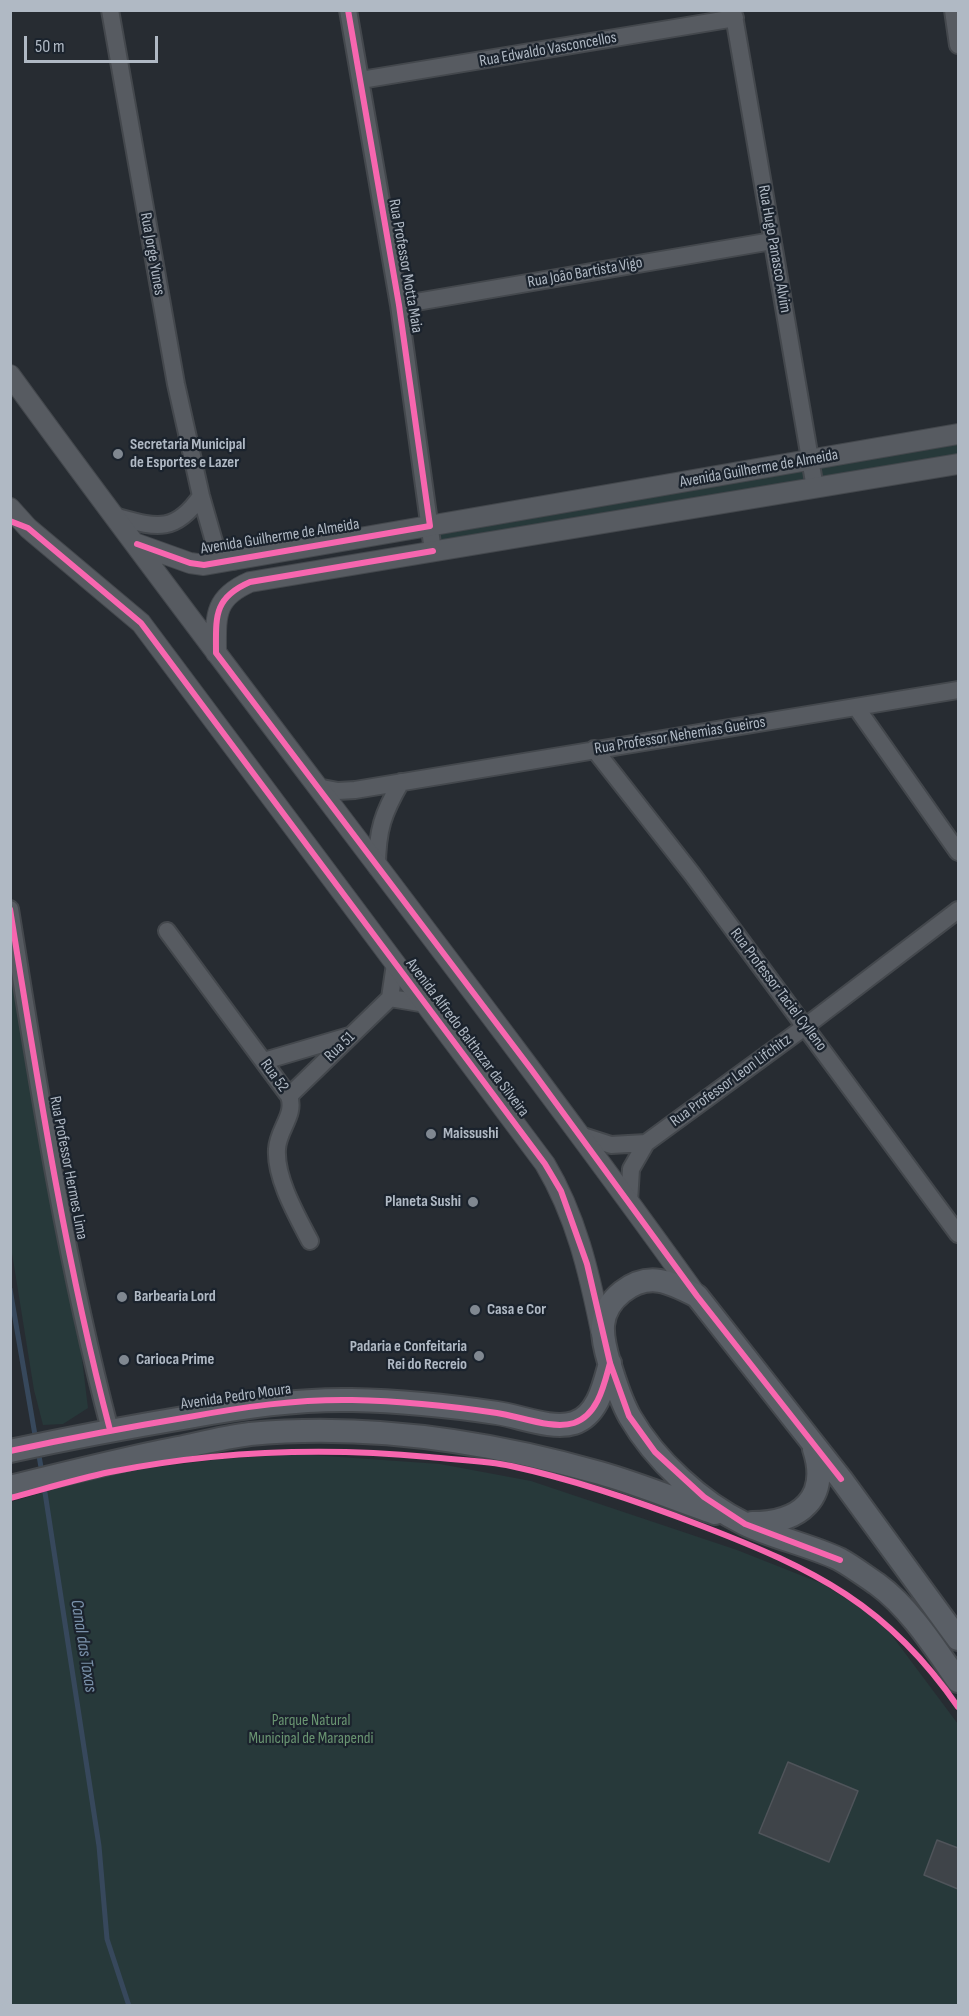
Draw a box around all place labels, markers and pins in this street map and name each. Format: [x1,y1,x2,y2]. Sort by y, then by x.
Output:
place label: Secretaria Municipal de Esportes e Lazer [130,435,246,473]
marker: Secretaria Municipal de Esportes e Lazer [111,447,125,461]
place label: Maissushi [443,1124,499,1144]
marker: Maissushi [424,1127,438,1141]
place label: Planeta Sushi [385,1192,461,1212]
marker: Planeta Sushi [466,1195,480,1209]
place label: Barbearia Lord [134,1287,216,1307]
marker: Barbearia Lord [115,1290,129,1304]
place label: Casa e Cor [487,1300,546,1320]
marker: Casa e Cor [468,1303,482,1317]
place label: Padaria e Confeitaria Rei do Recreio [350,1337,467,1375]
marker: Padaria e Confeitaria Rei do Recreio [472,1349,486,1363]
place label: Carioca Prime [136,1350,214,1370]
marker: Carioca Prime [117,1353,131,1367]

